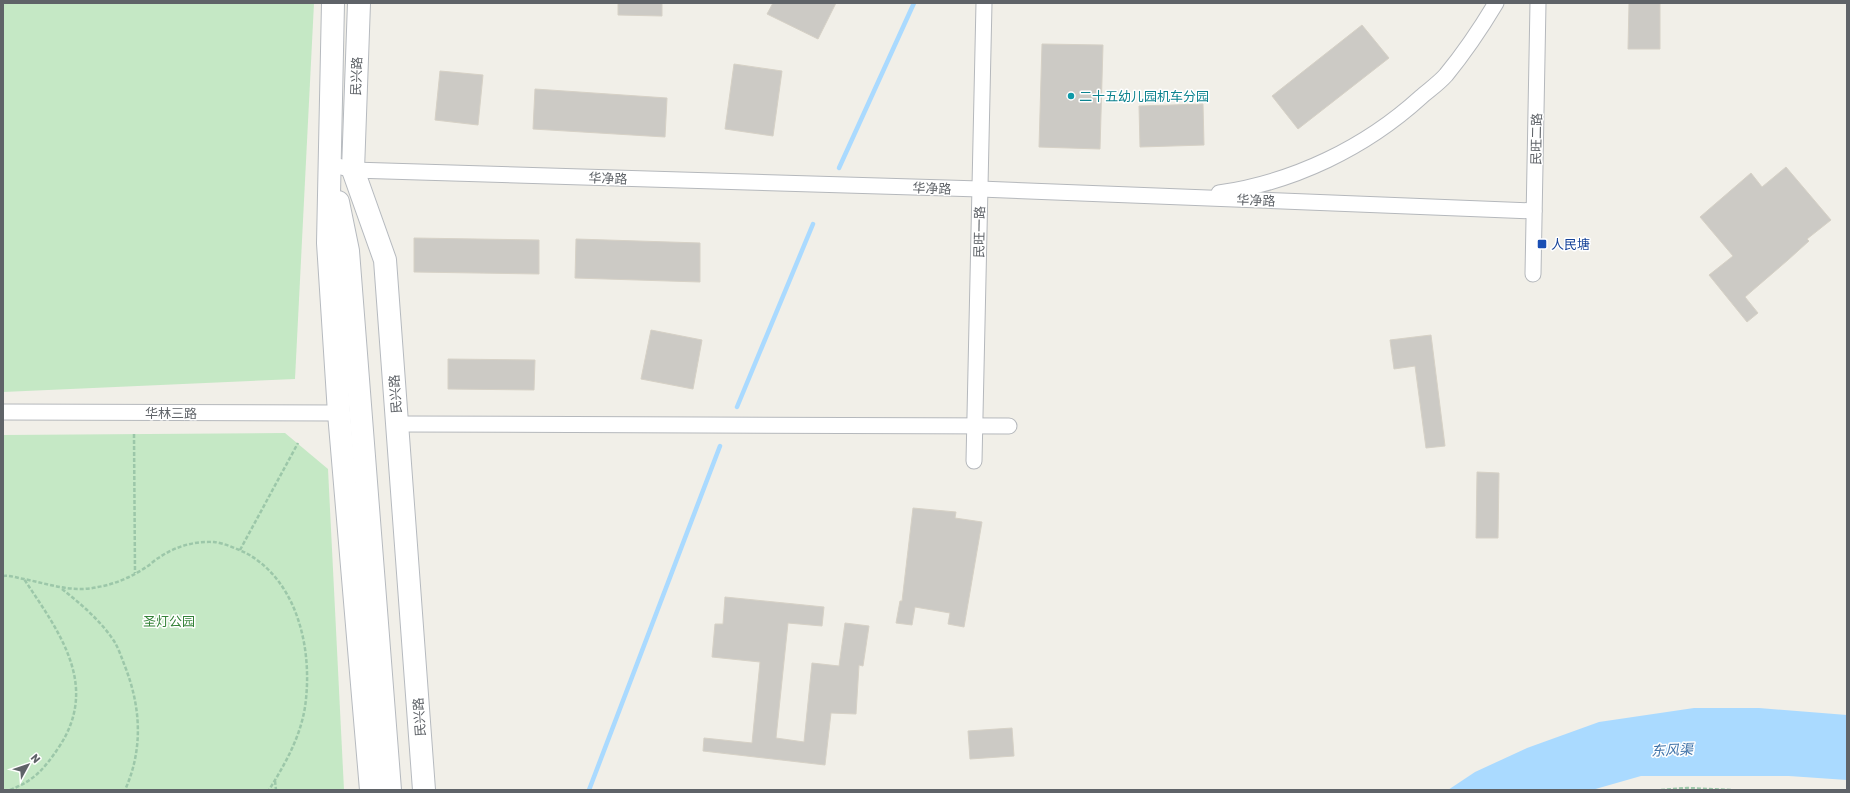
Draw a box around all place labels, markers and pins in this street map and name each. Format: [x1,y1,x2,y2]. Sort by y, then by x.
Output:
place label: 二十五幼儿园机车分园 [1079,89,1209,104]
marker: 二十五幼儿园机车分园 [1066,91,1076,101]
place label: 人民塘 [1551,237,1590,252]
marker: 人民塘 [1536,238,1548,250]

